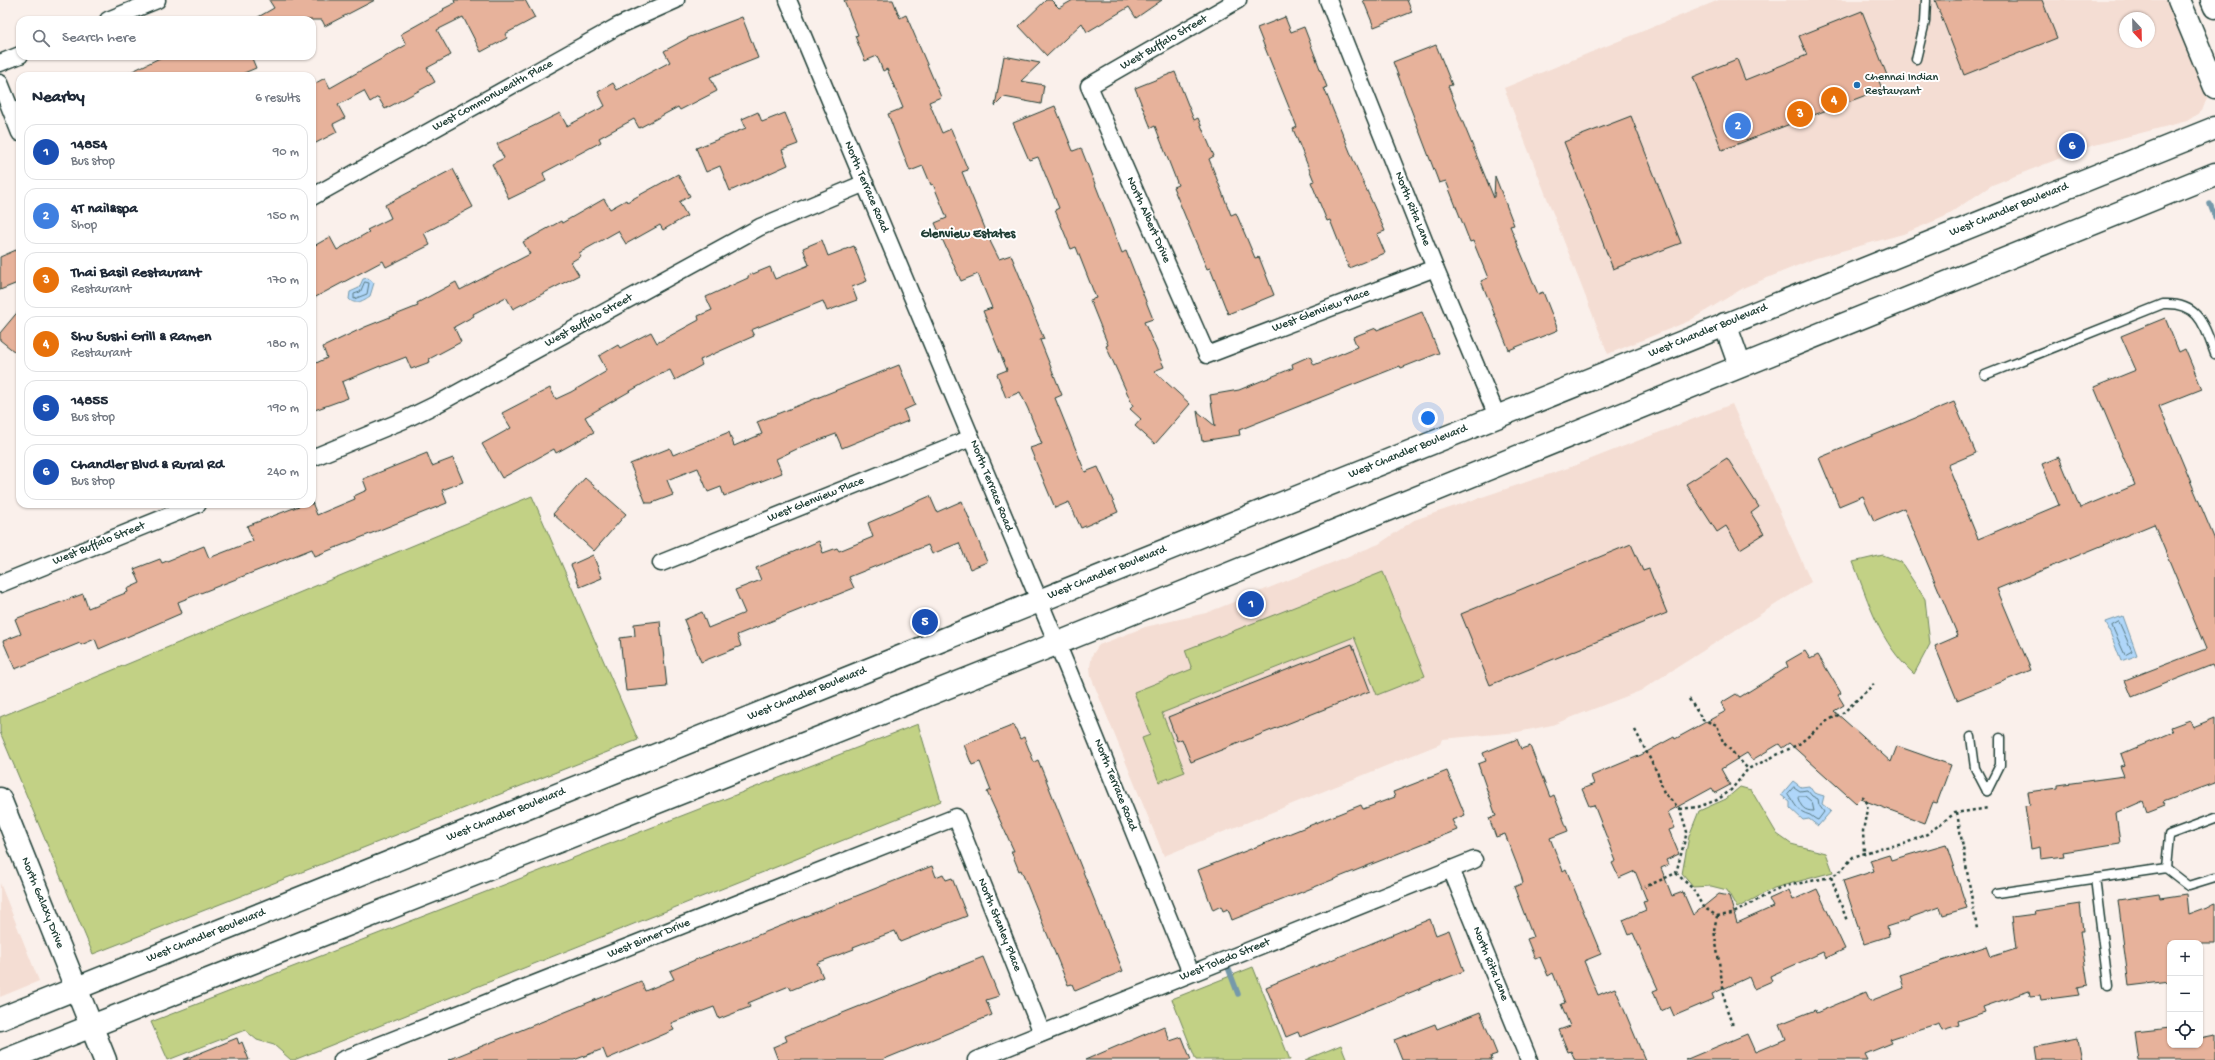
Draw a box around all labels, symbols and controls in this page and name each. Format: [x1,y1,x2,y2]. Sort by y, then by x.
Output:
street label: West Buffalo Street [1118,12,1211,74]
north arrow [2119,12,2155,48]
search box [16,16,316,60]
icon: search [30,27,52,49]
text: Search here [62,29,136,47]
street label: West Commonwealth Place [430,57,556,135]
place label: Chennai Indian Restaurant [1865,71,1939,99]
marker: Chennai Indian Restaurant [1852,80,1862,90]
pin: 4 [1821,85,1847,115]
text: Nearby [32,88,85,108]
text: 6 results [255,91,300,106]
pin: 3 [1787,99,1813,129]
pin: 2 [1725,111,1751,141]
pin: 6 [2059,131,2085,161]
text: 14854 [71,136,107,154]
street label: North Terrace Road [840,139,892,236]
text: 1 [43,145,49,160]
text: 90 m [273,145,299,160]
text: Bus stop [71,154,115,169]
street label: North Rita Lane [1391,170,1434,249]
street label: North Albert Drive [1123,175,1174,266]
street label: West Chandler Boulevard [1948,179,2071,240]
text: 4T nail&spa [71,200,138,218]
text: 2 [43,209,49,224]
text: 150 m [267,209,299,224]
text: Shop [71,218,97,233]
district label: Glenview Estates [921,227,1016,242]
text: Thai Basil Restaurant [71,264,201,282]
text: 3 [43,273,49,288]
text: 170 m [267,273,299,288]
text: Restaurant [71,282,131,297]
street label: West Glenview Place [1270,286,1372,336]
street label: West Buffalo Street [543,291,636,351]
street label: West Chandler Boulevard [1647,300,1770,361]
text: Shu Sushi Grill & Ramen [71,328,211,346]
text: 4 [43,337,49,352]
text: 180 m [267,337,299,352]
text: Restaurant [71,346,131,361]
text: 14855 [71,392,108,410]
text: 5 [43,401,49,416]
text: 190 m [268,401,299,416]
your location [1418,408,1438,428]
text: Bus stop [71,410,115,425]
street label: West Chandler Boulevard [1347,421,1470,482]
street label: North Terrace Road [966,438,1016,535]
text: Chandler Blvd & Rural Rd [71,456,224,474]
text: 6 [43,465,49,480]
text: 240 m [267,465,299,480]
text: Bus stop [71,474,115,489]
street label: West Glenview Place [766,474,867,526]
street label: West Buffalo Street [51,519,148,569]
street label: West Chandler Boulevard [1046,542,1169,603]
pin: 1 [1238,589,1264,619]
pin: 5 [912,607,938,637]
street label: West Chandler Boulevard [746,663,869,724]
street label: North Terrace Road [1090,737,1140,834]
street label: West Chandler Boulevard [445,784,568,845]
street label: North Galaxy Drive [17,855,67,951]
street label: North Stanley Place [974,876,1024,974]
street label: West Chandler Boulevard [145,905,268,966]
street label: West Binner Drive [606,916,693,962]
street label: North Rita Lane [1469,925,1512,1004]
street label: West Toledo Street [1178,935,1273,985]
map controls [2167,940,2203,1048]
button: + [2167,940,2203,976]
button: − [2167,976,2203,1012]
button: locate [2167,1012,2203,1048]

